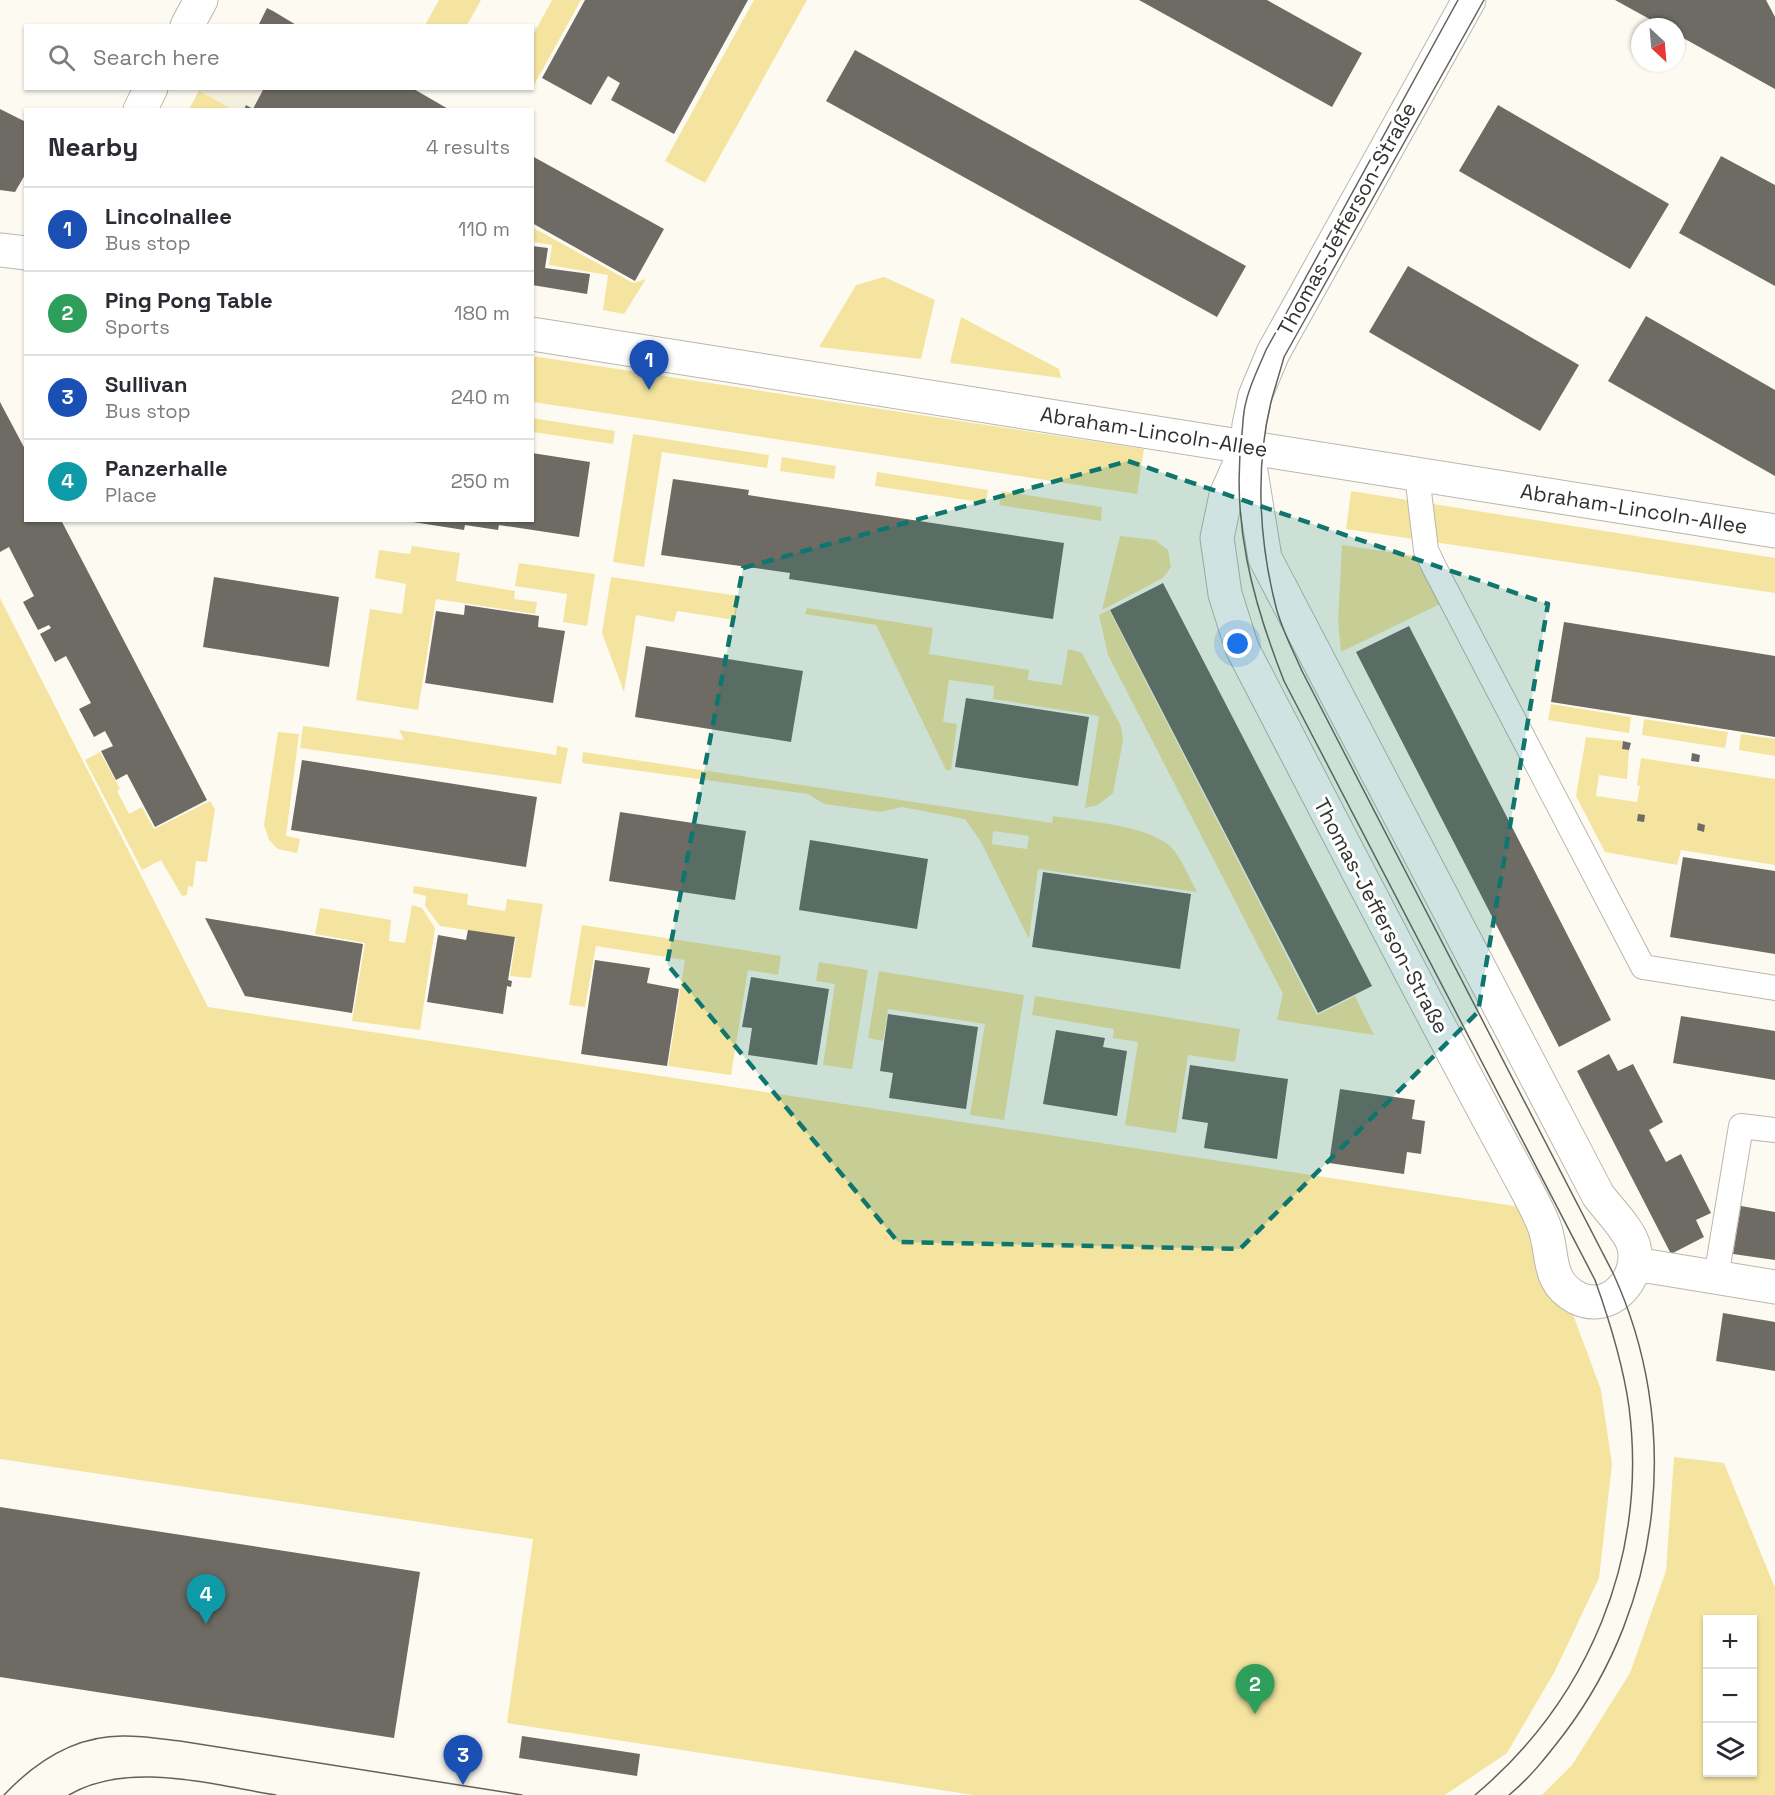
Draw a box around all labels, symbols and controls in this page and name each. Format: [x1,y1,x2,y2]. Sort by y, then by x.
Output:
north arrow [1631,18,1685,72]
search box [24,24,534,90]
icon: search [45,41,78,74]
text: Search here [93,43,220,71]
street label: Thomas-Jefferson-Straße [1271,97,1422,340]
text: Nearby [48,130,138,164]
text: 4 results [426,134,510,160]
text: Lincolnallee [105,202,232,230]
text: 1 [63,216,72,242]
text: 110 m [458,216,510,242]
text: Bus stop [105,230,191,256]
text: Ping Pong Table [105,286,273,314]
text: 2 [62,300,73,326]
text: 180 m [454,300,510,326]
text: Sports [105,314,170,340]
pin: 1 [630,340,668,390]
text: Sullivan [105,370,188,398]
text: 3 [61,384,74,410]
text: 240 m [451,384,510,410]
text: Bus stop [105,398,191,424]
street label: Abraham-Lincoln-Allee [1039,400,1270,463]
text: Panzerhalle [105,454,228,482]
text: 4 [61,468,74,494]
text: 250 m [451,468,510,494]
street label: Abraham-Lincoln-Allee [1519,477,1750,540]
text: Place [105,482,157,508]
your location [1223,629,1252,658]
street label: Thomas-Jefferson-Straße [1308,793,1455,1038]
pin: 4 [186,1574,226,1624]
map controls [1703,1615,1757,1777]
button: + [1703,1615,1757,1669]
pin: 2 [1236,1664,1274,1714]
button: − [1703,1669,1757,1723]
button: layers [1703,1723,1757,1777]
pin: 3 [444,1736,482,1785]

